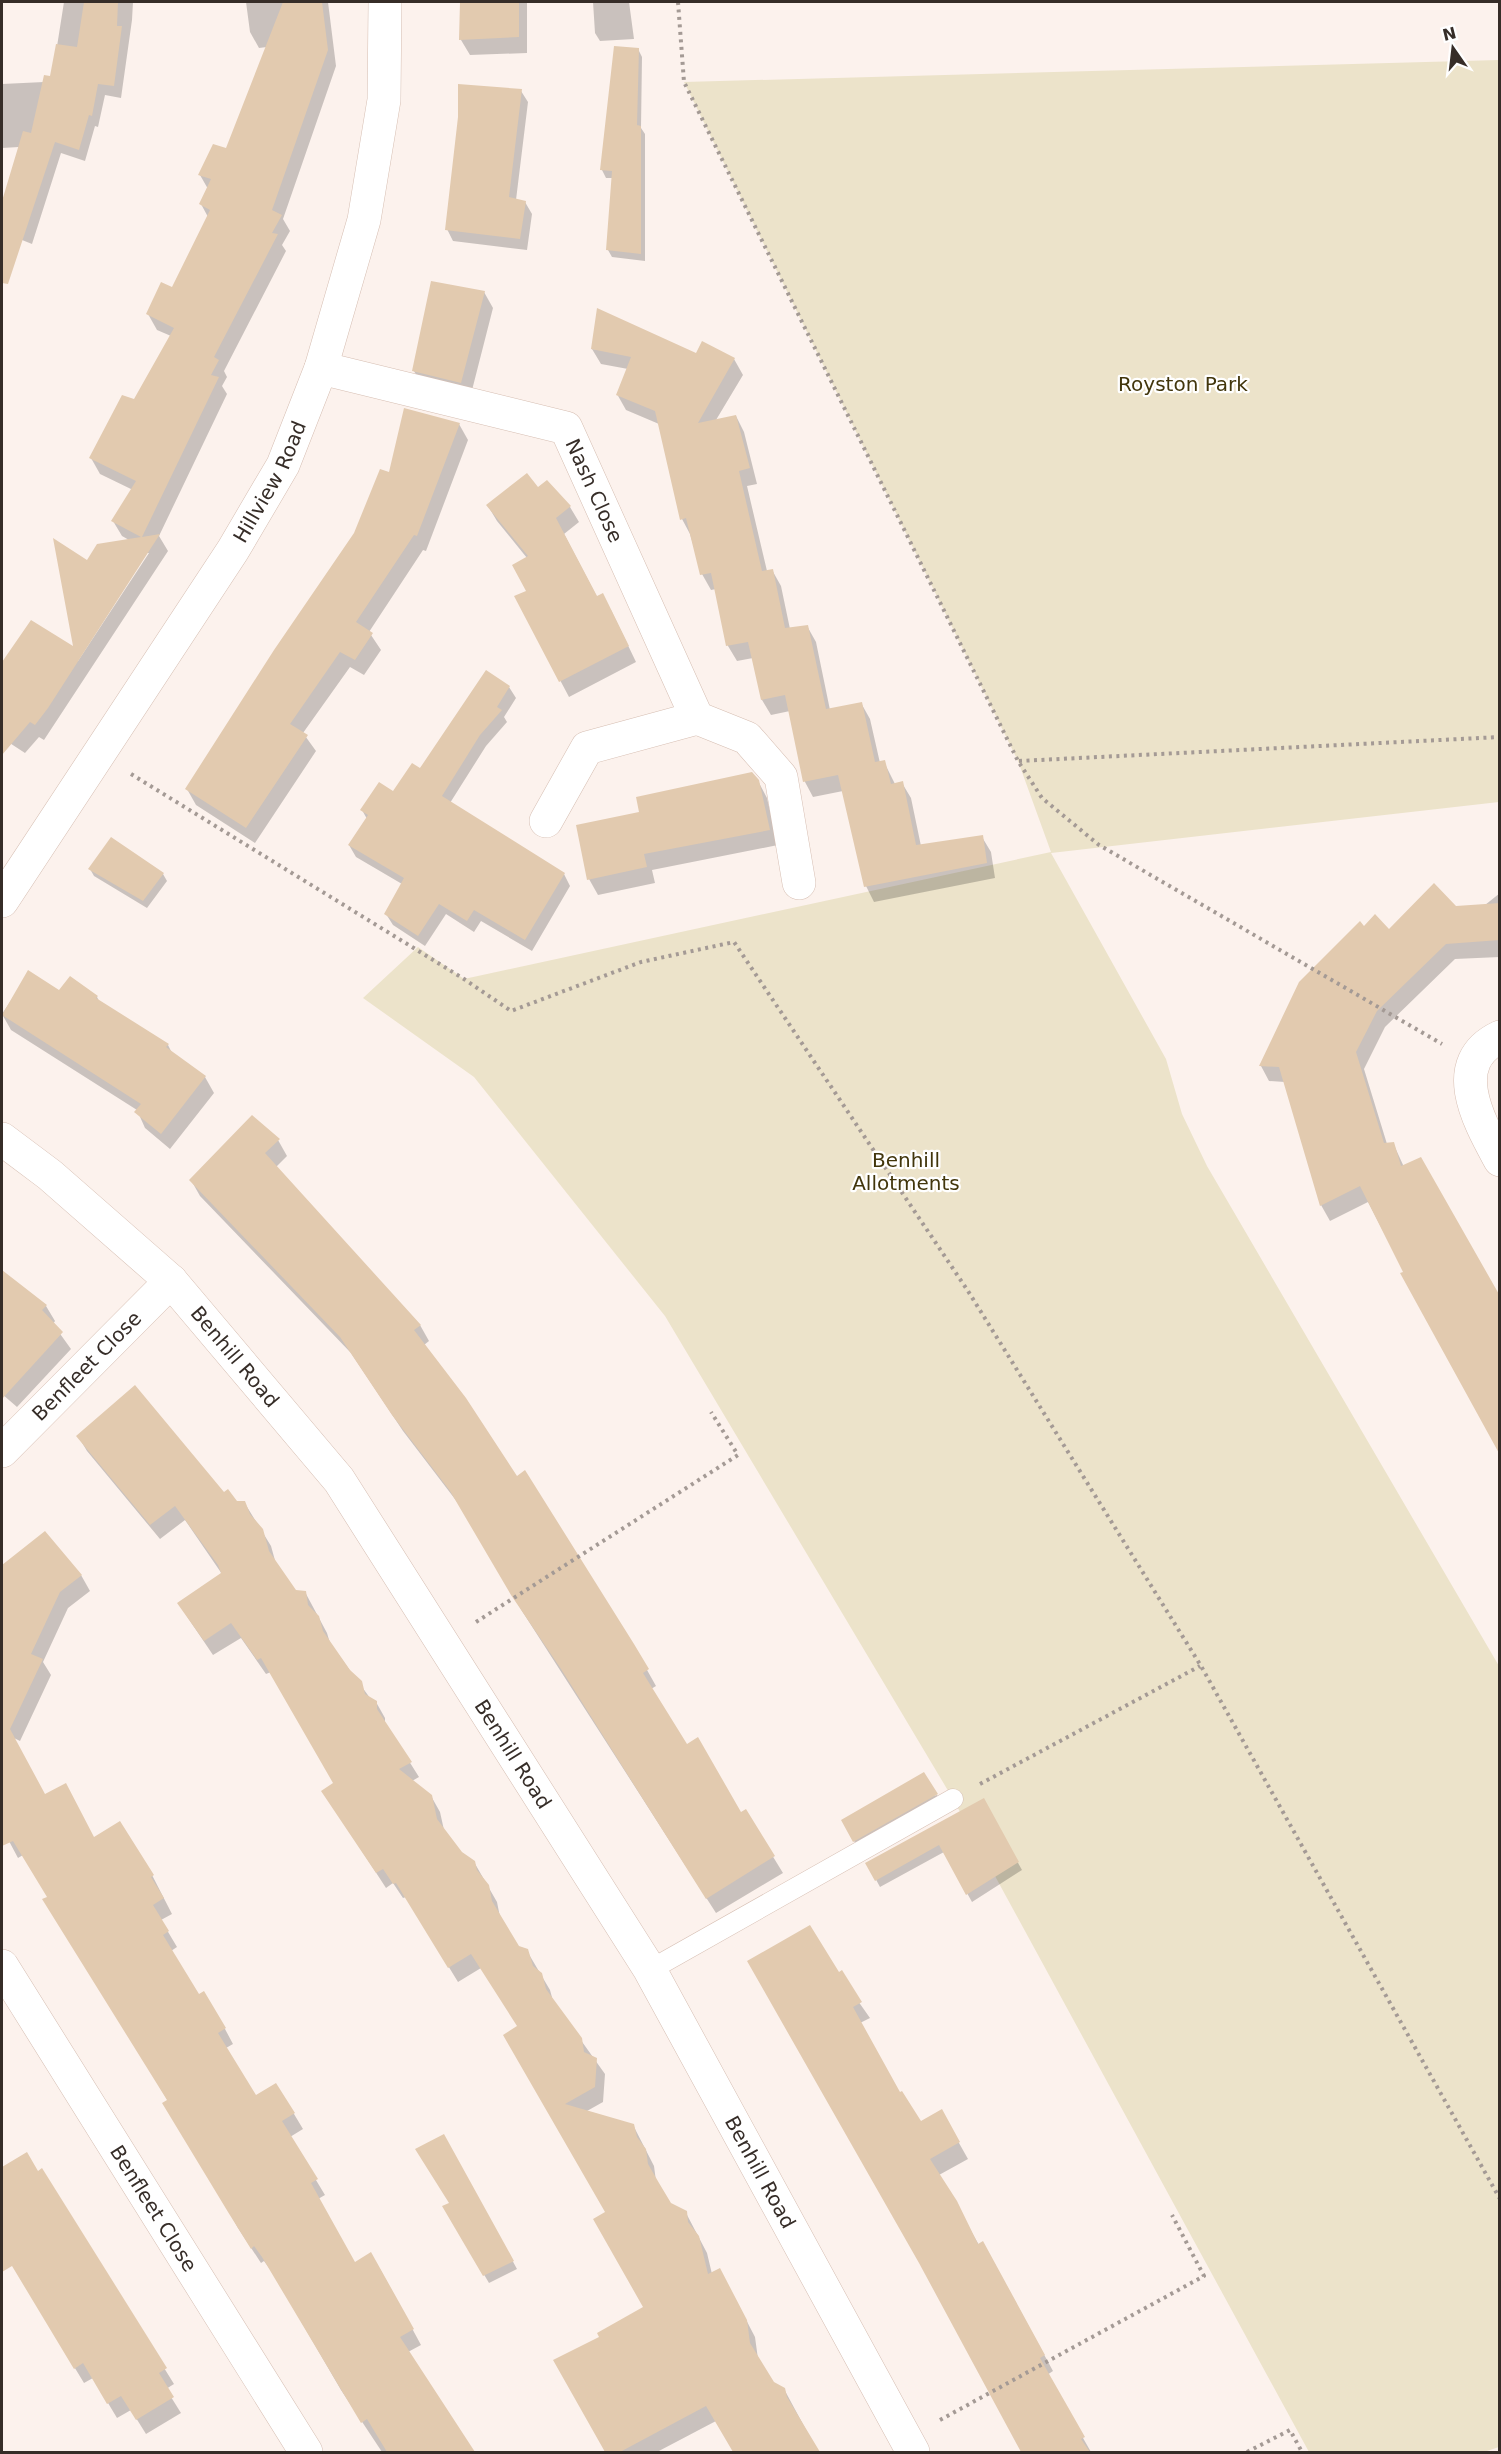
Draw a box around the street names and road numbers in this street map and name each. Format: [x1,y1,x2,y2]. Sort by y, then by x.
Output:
street label: Hillview Road [228,417,311,547]
street label: Nash Close [560,435,628,546]
street label: Benhill Road [186,1301,284,1412]
street label: Benfleet Close [27,1306,146,1426]
street label: Benhill Road [469,1695,557,1813]
street label: Benhill Road [720,2112,801,2233]
street label: Benfleet Close [105,2141,202,2276]

